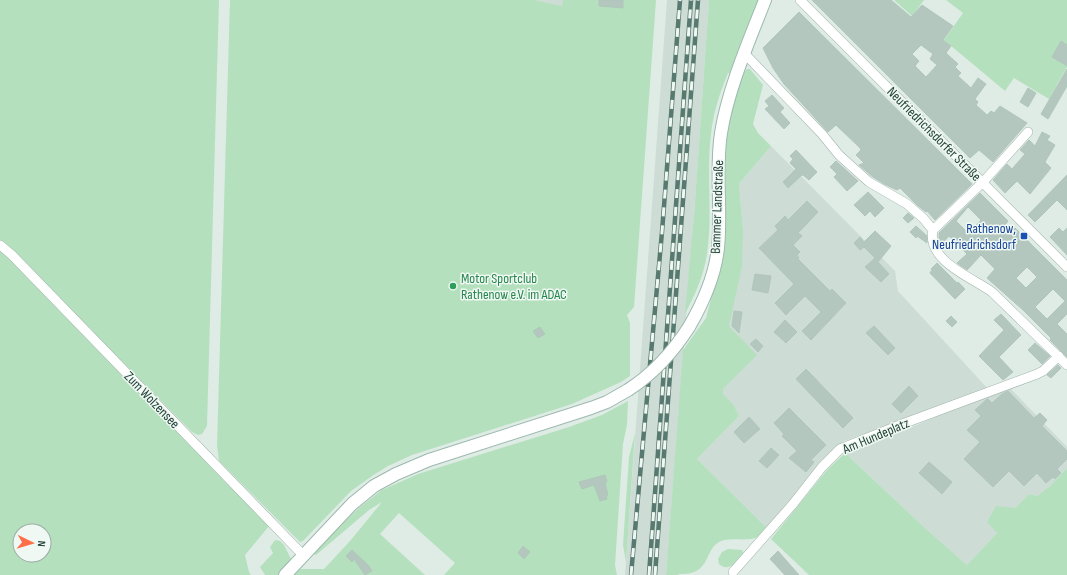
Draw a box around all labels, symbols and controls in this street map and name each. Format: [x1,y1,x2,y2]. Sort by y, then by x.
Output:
street label: Neufriedrichsdorfer Straße [883,83,985,185]
street label: Bammer Landstraße [707,160,727,254]
place label: Rathenow, Neufriedrichsdorf [932,220,1017,253]
marker: Rathenow, Neufriedrichsdorf [1019,231,1029,241]
place label: Motor Sportclub Rathenow e.V. im ADAC [461,270,567,303]
marker: Motor Sportclub Rathenow e.V. im ADAC [448,281,458,291]
street label: Zum Wolzensee [121,368,183,432]
street label: Am Hundeplatz [839,414,912,458]
north arrow [12,523,52,563]
text: N [35,540,48,547]

